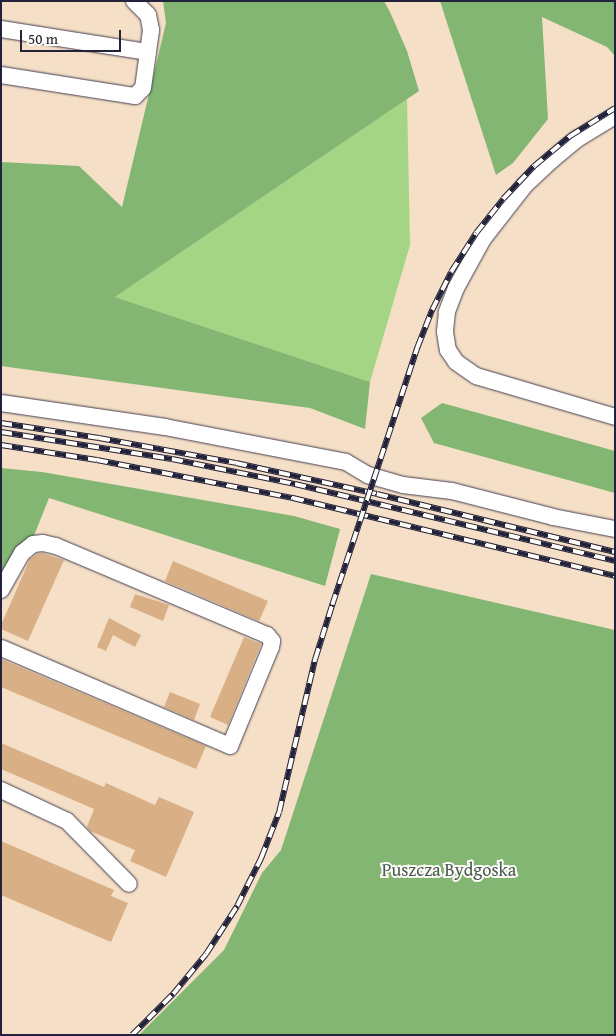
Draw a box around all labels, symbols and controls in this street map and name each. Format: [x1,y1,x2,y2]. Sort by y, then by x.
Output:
scale bar [22,20,124,52]
text: 50 m [28,28,58,49]
park label: Puszcza Bydgoska [382,859,516,881]

